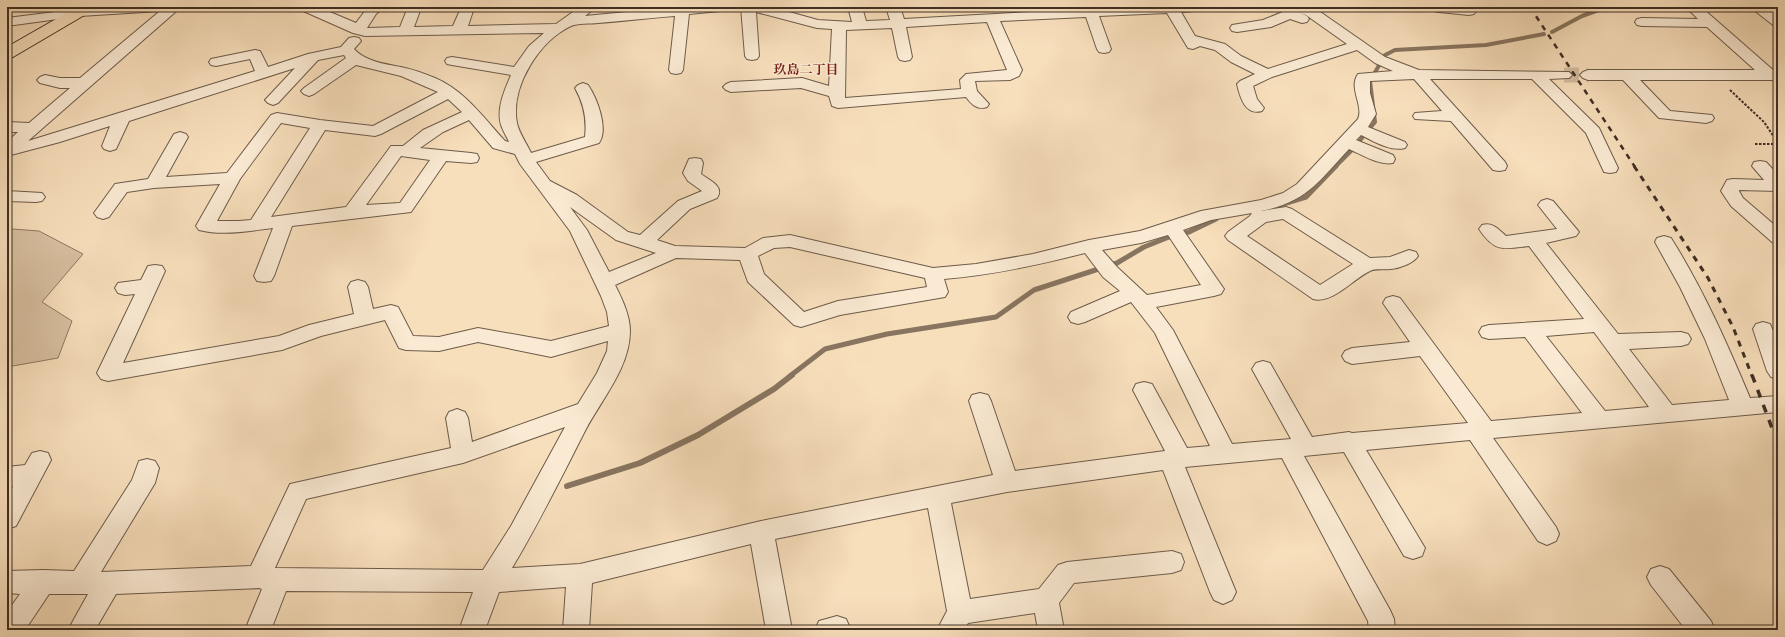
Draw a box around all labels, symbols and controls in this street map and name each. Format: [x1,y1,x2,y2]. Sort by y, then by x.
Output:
district label: 玖島二丁目 [773,62,839,77]

